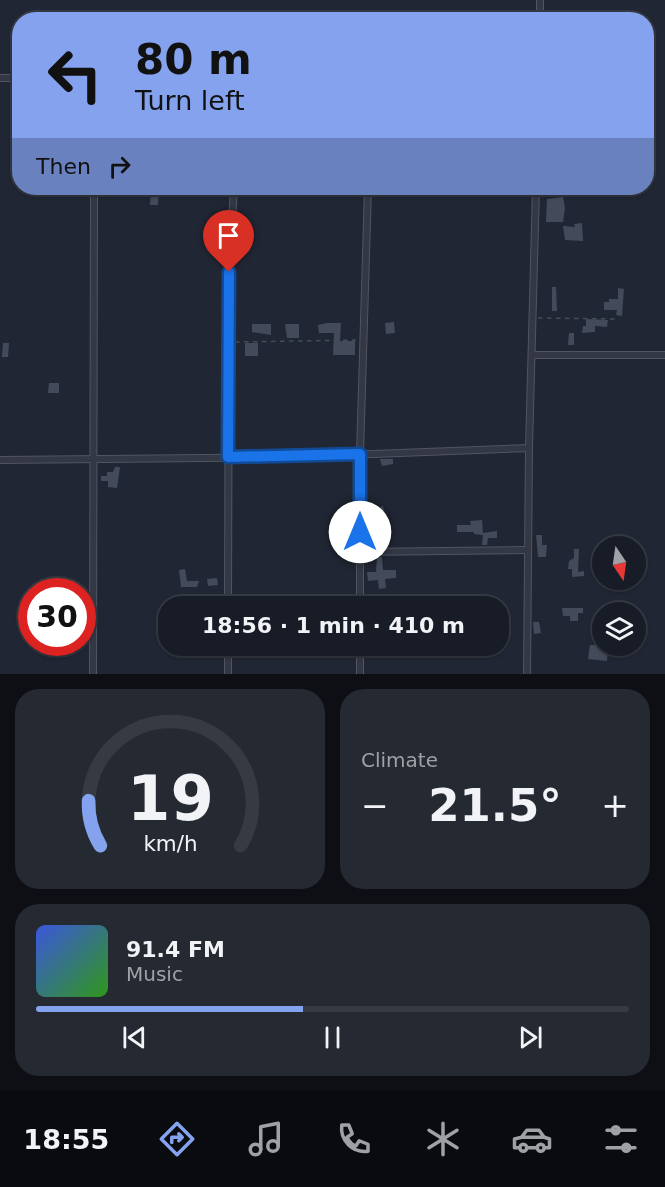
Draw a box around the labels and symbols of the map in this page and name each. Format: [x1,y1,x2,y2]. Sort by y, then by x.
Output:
pin [203,210,254,272]
position arrow [328,500,392,564]
north arrow [592,536,646,590]
speed limit sign: 30 [18,578,96,656]

